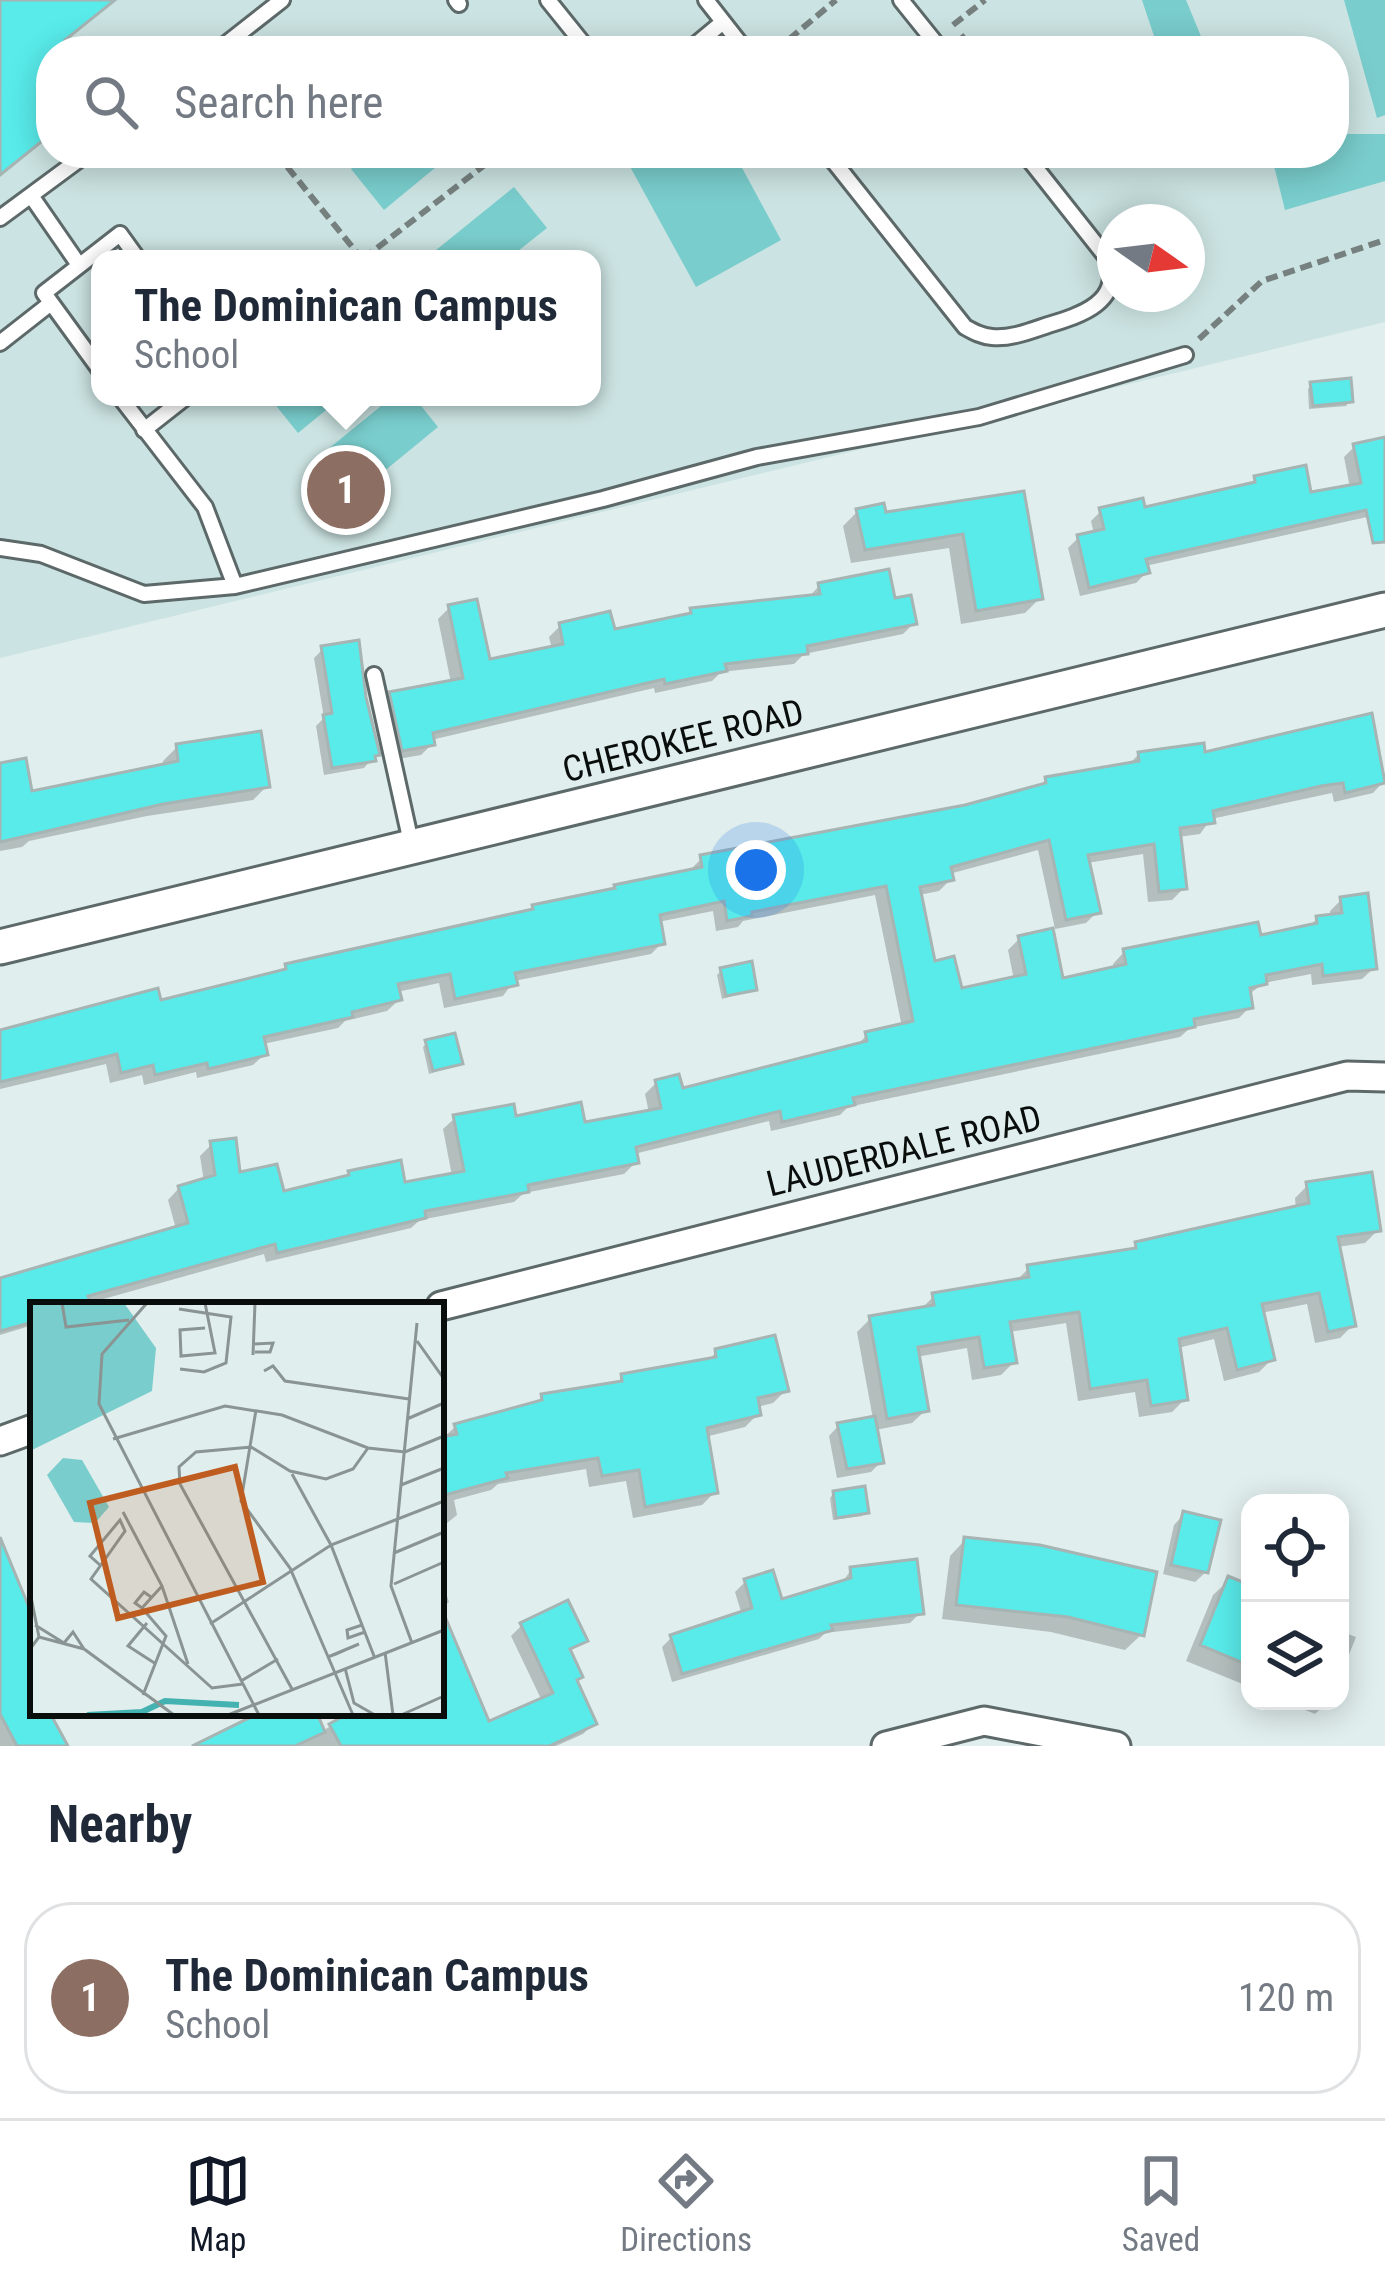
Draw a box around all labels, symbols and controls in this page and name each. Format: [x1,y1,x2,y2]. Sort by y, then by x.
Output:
search box [36,36,1349,168]
icon: search [78,69,144,135]
text: Search here [174,76,383,129]
north arrow [1097,204,1205,312]
popup [91,250,601,406]
text: The Dominican Campus [134,279,558,332]
text: School [134,332,239,378]
pin: 1 [307,445,385,535]
street label: CHEROKEE ROAD [558,691,808,791]
your location [726,840,786,900]
street label: LAUDERDALE ROAD [762,1097,1046,1205]
inset map [30,1302,444,1716]
map controls [1241,1494,1349,1710]
button: locate [1241,1494,1349,1602]
button: layers [1241,1602,1349,1710]
text: Nearby [48,1795,192,1854]
text: The Dominican Campus [165,1949,589,2002]
text: 1 [80,1975,100,2021]
text: 120 m [1238,1975,1334,2021]
text: School [165,2002,270,2048]
tab: Map [185,2148,251,2259]
tab: Directions [620,2148,752,2259]
tab: Saved [1122,2148,1200,2259]

